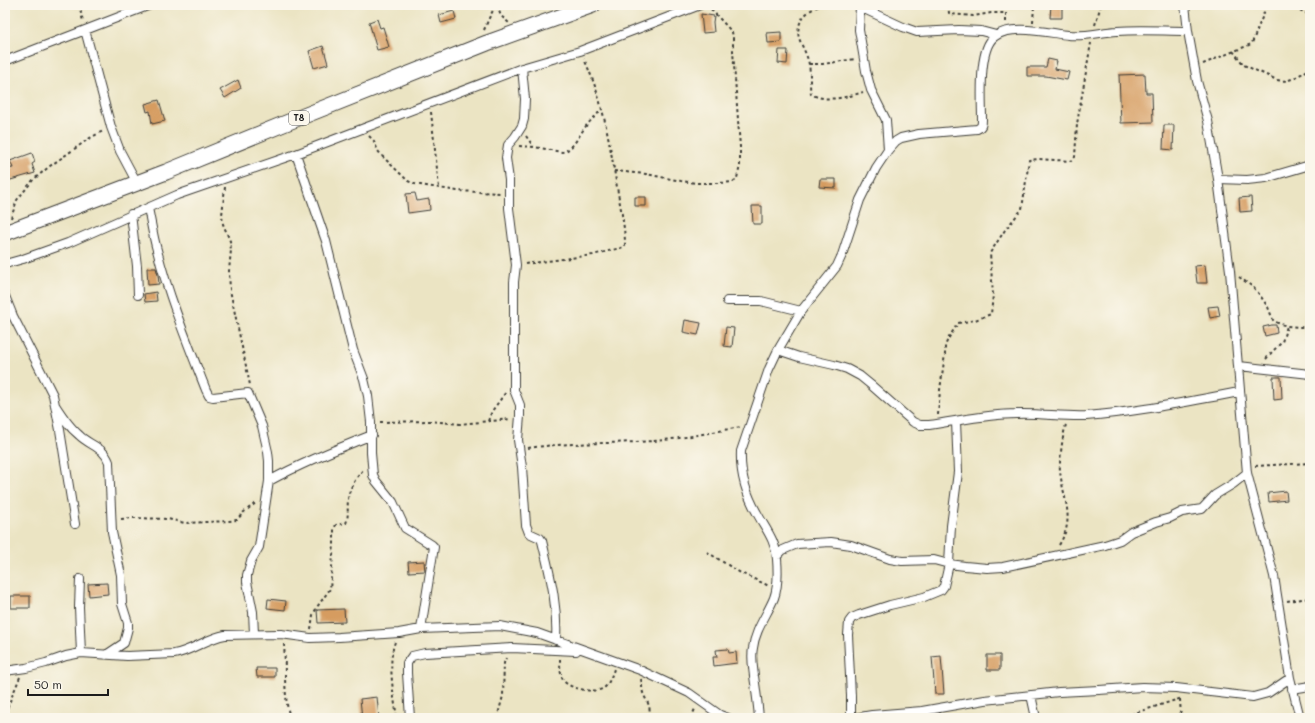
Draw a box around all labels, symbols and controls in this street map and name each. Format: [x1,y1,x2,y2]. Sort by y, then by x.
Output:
road number: T8 [289,111,309,125]
scale bar [28,671,108,697]
text: 50 m [34,676,62,692]

